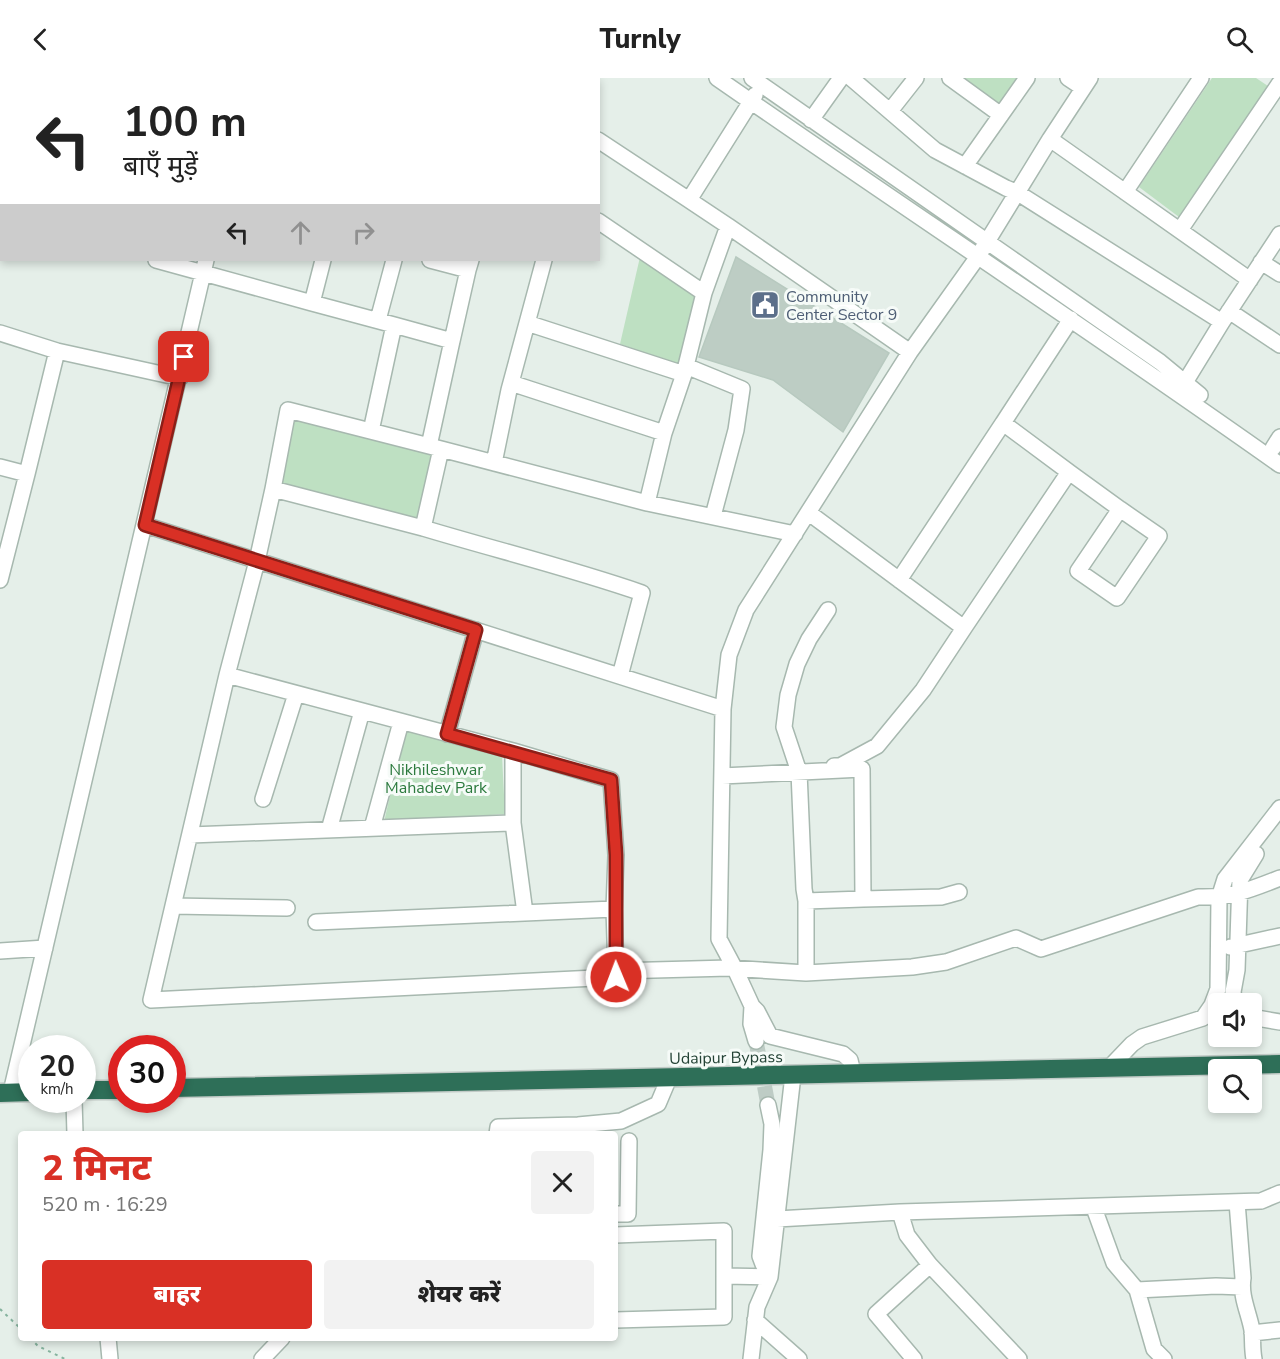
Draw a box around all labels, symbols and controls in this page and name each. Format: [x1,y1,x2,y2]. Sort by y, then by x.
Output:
text: Turnly [599,21,681,58]
icon: back [24,23,57,56]
icon: search [1223,23,1256,56]
text: 100 m [123,94,247,151]
icon: left [24,102,102,180]
text: बाएँ मुड़ें [123,148,198,185]
icon: left [221,216,254,249]
icon: ahead [284,216,317,249]
icon: right [347,216,380,249]
place label: Community Center Sector 9 [786,286,897,326]
public building icon: Community Center Sector 9 [749,289,781,321]
pin [158,331,209,382]
icon: arrive [167,340,200,373]
park label: Nikhileshwar Mahadev Park [385,759,488,799]
position arrow [584,945,648,1009]
map controls [1208,993,1262,1113]
button: sound [1208,993,1262,1047]
speed limit sign: 30 [108,1035,186,1113]
text: 20 [39,1046,75,1087]
street label: Udaipur Bypass [669,1046,783,1070]
button: search [1208,1059,1262,1113]
text: km/h [40,1079,74,1099]
text: 2 मिनट [42,1144,151,1193]
button: close [531,1151,594,1214]
text: 520 m · 16:29 [42,1191,168,1218]
button: बाहर [42,1260,312,1329]
button: शेयर करें [324,1260,594,1329]

